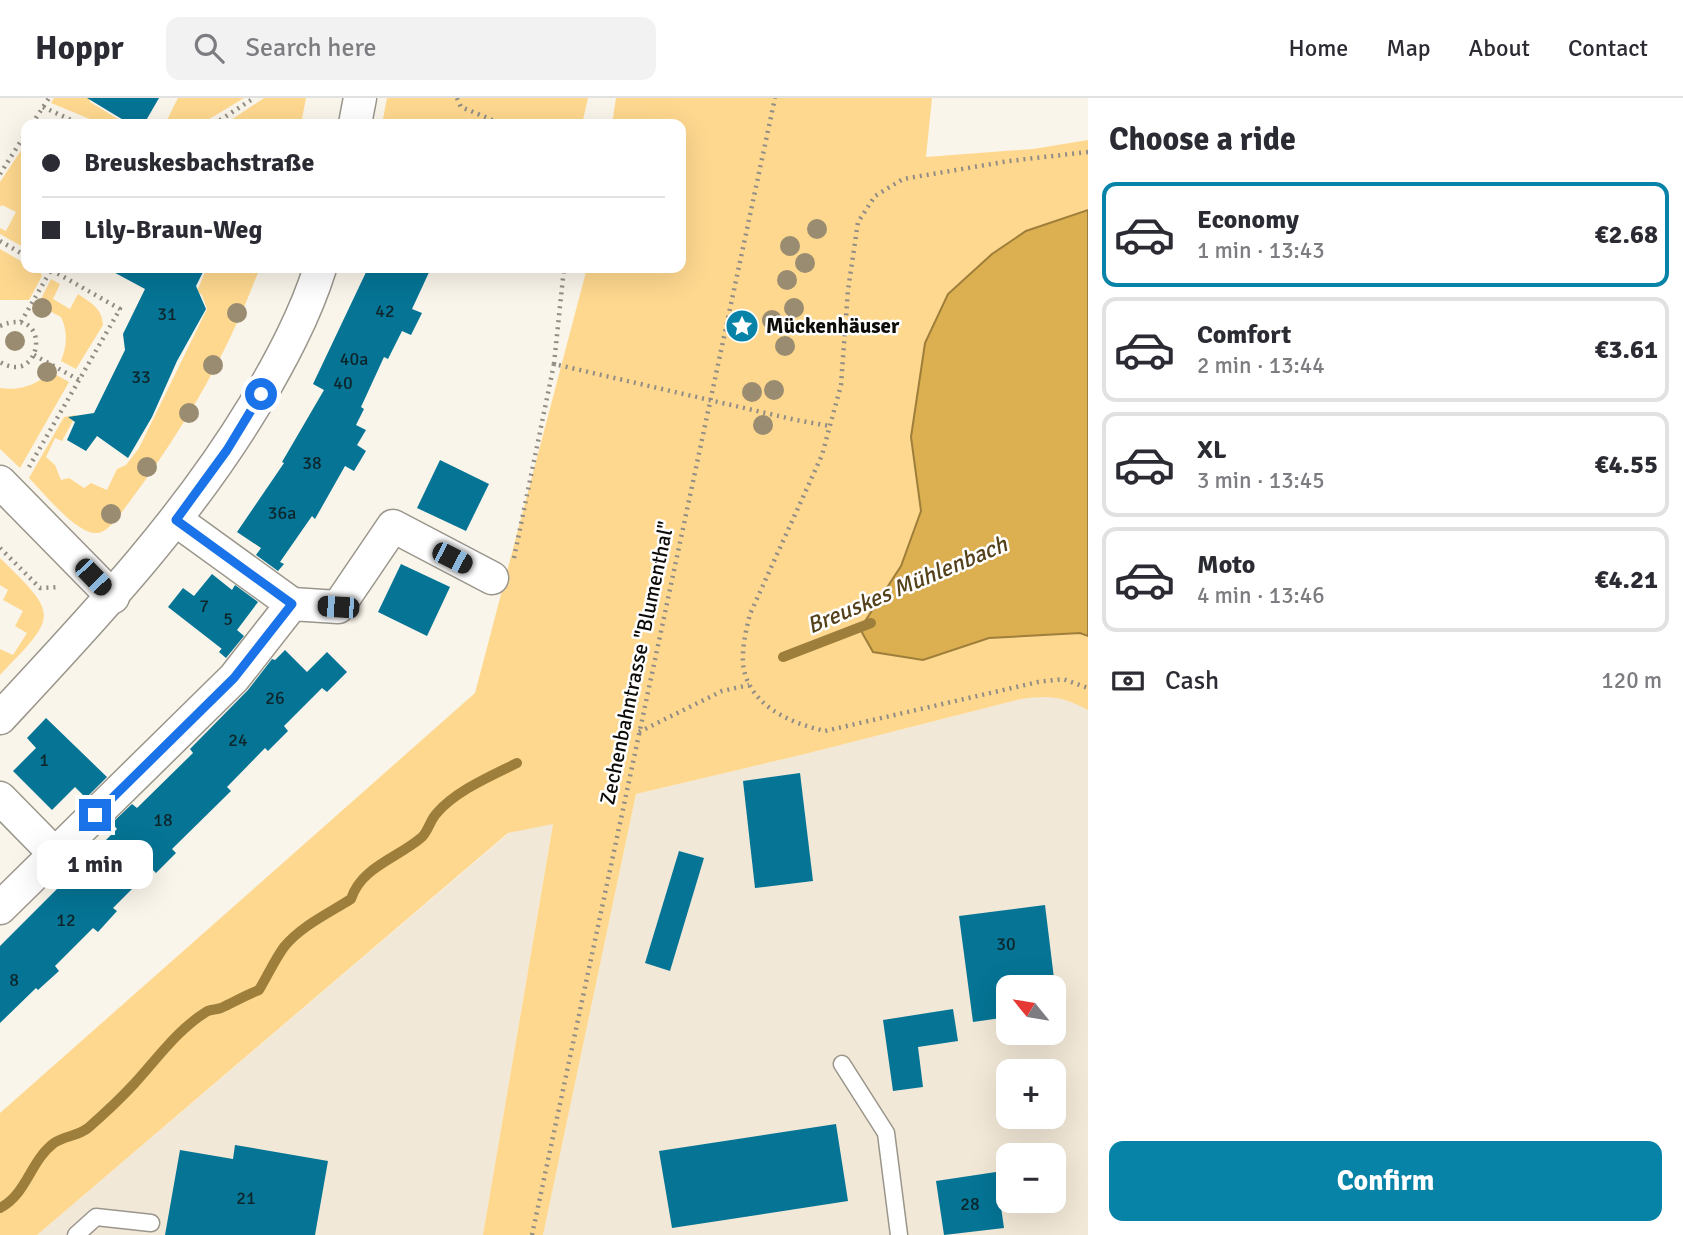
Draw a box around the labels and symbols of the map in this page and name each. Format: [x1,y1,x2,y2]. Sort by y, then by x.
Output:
house number: 42 [375,300,395,322]
house number: 31 [157,303,177,325]
place icon: Mückenhäuser [723,307,761,345]
place label: Mückenhäuser [766,313,900,339]
house number: 40a [340,348,368,370]
house number: 33 [131,366,151,388]
house number: 40 [333,372,353,394]
route start [245,378,277,410]
house number: 38 [302,452,322,474]
house number: 36a [268,502,296,524]
street label: Zechenbahntrasse "Blumenthal" [594,519,680,807]
water label: Breuskes Mühlenbach [802,529,1013,640]
car [429,539,476,577]
car [71,555,116,599]
house number: 7 [199,595,209,617]
car [317,595,360,619]
house number: 5 [223,608,233,630]
house number: 26 [265,687,285,709]
house number: 24 [228,729,248,751]
house number: 1 [39,749,49,771]
route end [79,799,111,831]
house number: 18 [153,809,173,831]
callout: 1 min [37,840,153,888]
house number: 12 [56,909,76,931]
house number: 30 [996,933,1016,955]
house number: 8 [9,969,19,991]
north arrow [996,975,1066,1045]
house number: 21 [236,1187,256,1209]
house number: 28 [960,1193,980,1215]

